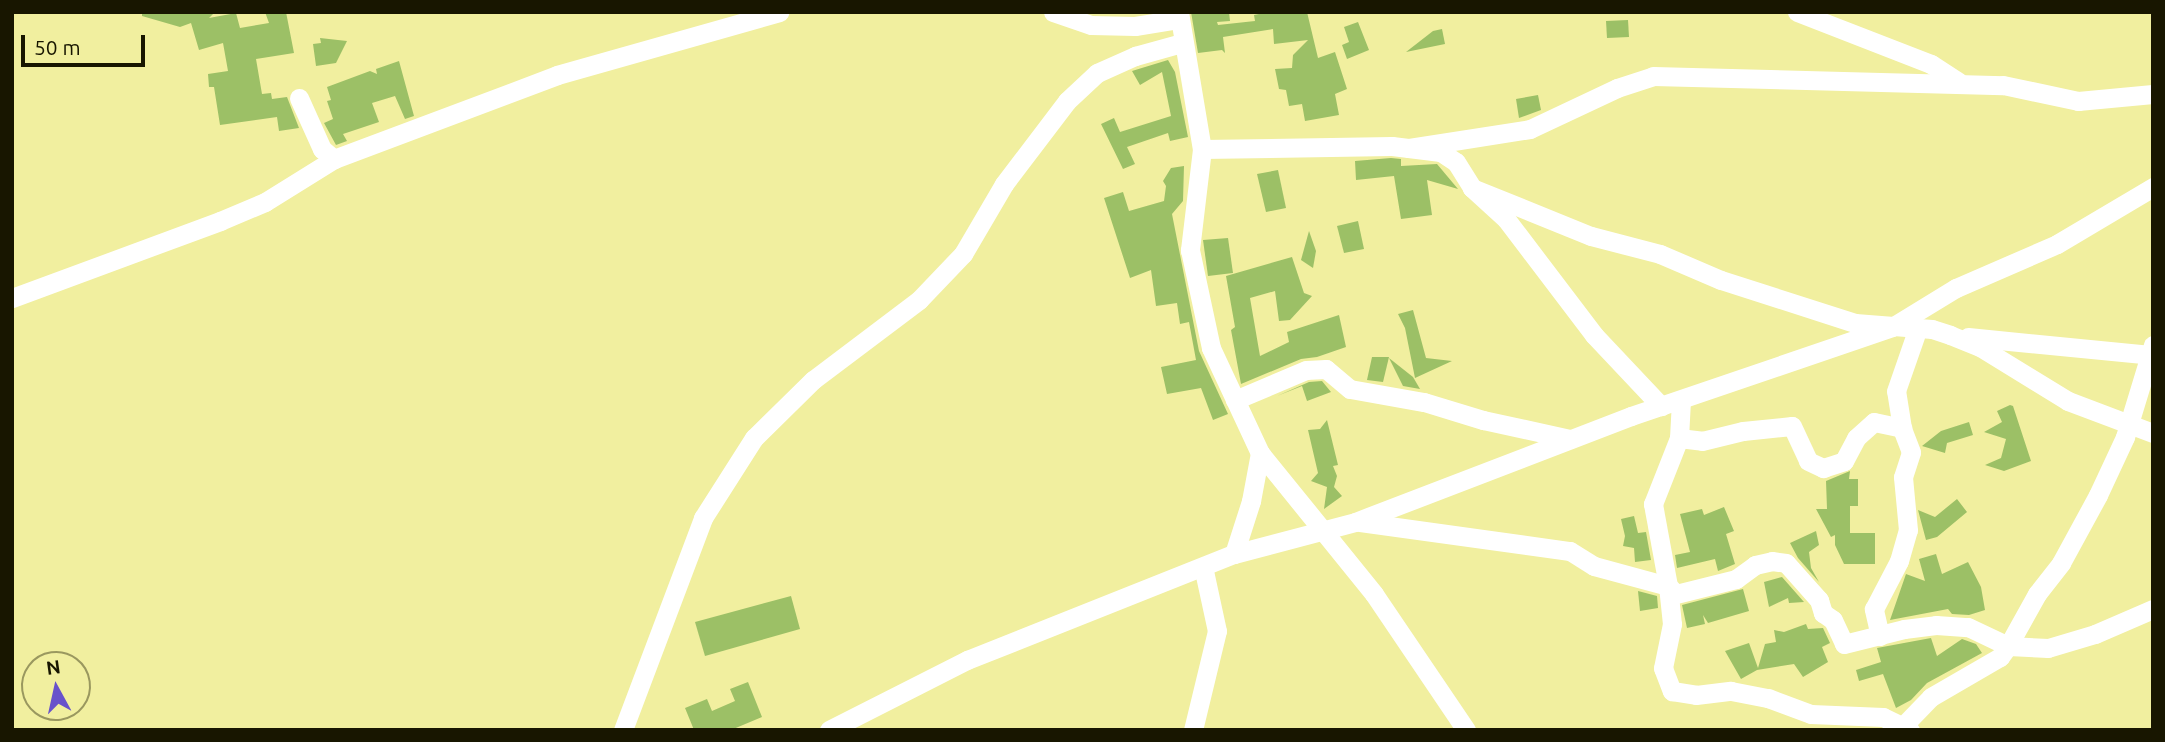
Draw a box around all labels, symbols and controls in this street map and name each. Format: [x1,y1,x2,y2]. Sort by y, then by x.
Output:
scale bar [24,21,149,65]
text: 50 m [34,35,81,59]
north arrow [21,651,91,721]
text: N [45,655,62,679]

